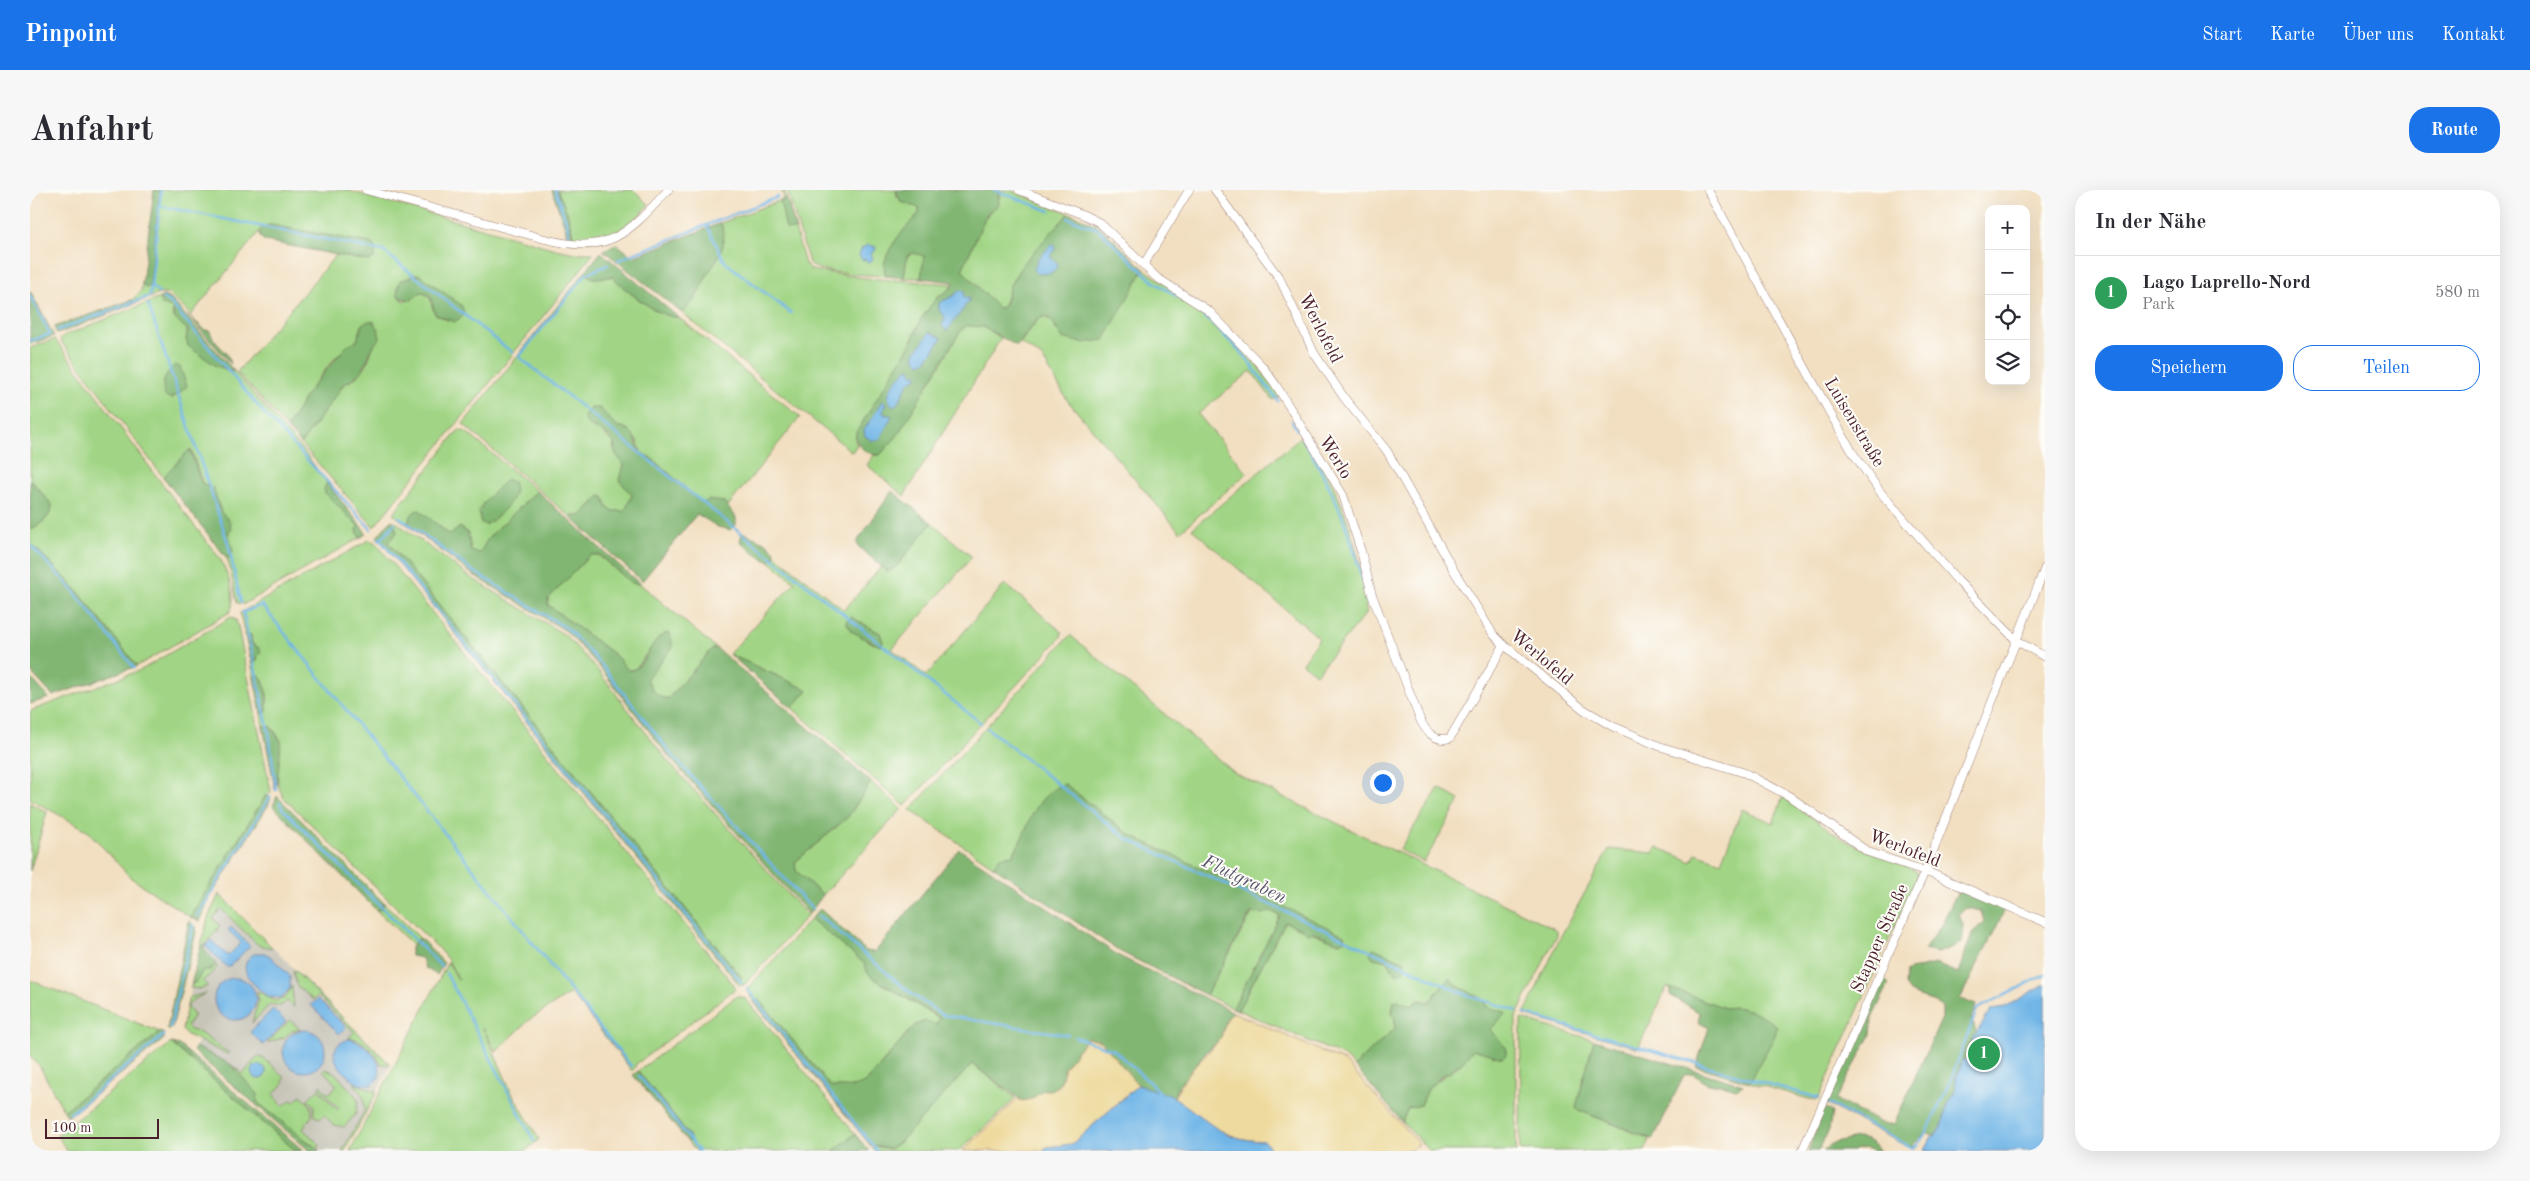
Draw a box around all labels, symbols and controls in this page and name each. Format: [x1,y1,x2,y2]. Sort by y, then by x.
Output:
text: Pinpoint [25,23,117,47]
text: Start [2202,26,2242,44]
text: Karte [2270,26,2315,44]
text: Über uns [2343,26,2414,44]
text: Kontakt [2442,26,2505,44]
button: Route [2409,107,2500,153]
text: Anfahrt [30,113,153,148]
map controls [1985,205,2030,385]
button: + [1985,205,2030,250]
text: In der Nähe [2095,212,2206,233]
button: − [1985,250,2030,295]
text: Lago Laprello-Nord [2142,274,2311,293]
text: 1 [2106,285,2116,301]
text: 580 m [2435,285,2480,301]
street label: Werlofeld [1295,291,1345,366]
button: locate [1985,295,2030,340]
text: Park [2142,297,2175,313]
button: layers [1985,340,2030,385]
button: Speichern [2095,345,2283,391]
button: Teilen [2293,345,2480,391]
street label: Luisenstraße [1821,375,1888,470]
street label: Werlo [1315,433,1355,482]
street label: Werlofeld [1507,627,1576,689]
your location [1370,770,1396,796]
street label: Werlofeld [1866,827,1943,871]
water label: Flutgraben [1198,852,1289,908]
street label: Stapper Straße [1848,881,1912,996]
pin: 1 [1968,1035,2000,1073]
scale bar [45,1116,159,1139]
text: 100 m [52,1121,91,1135]

